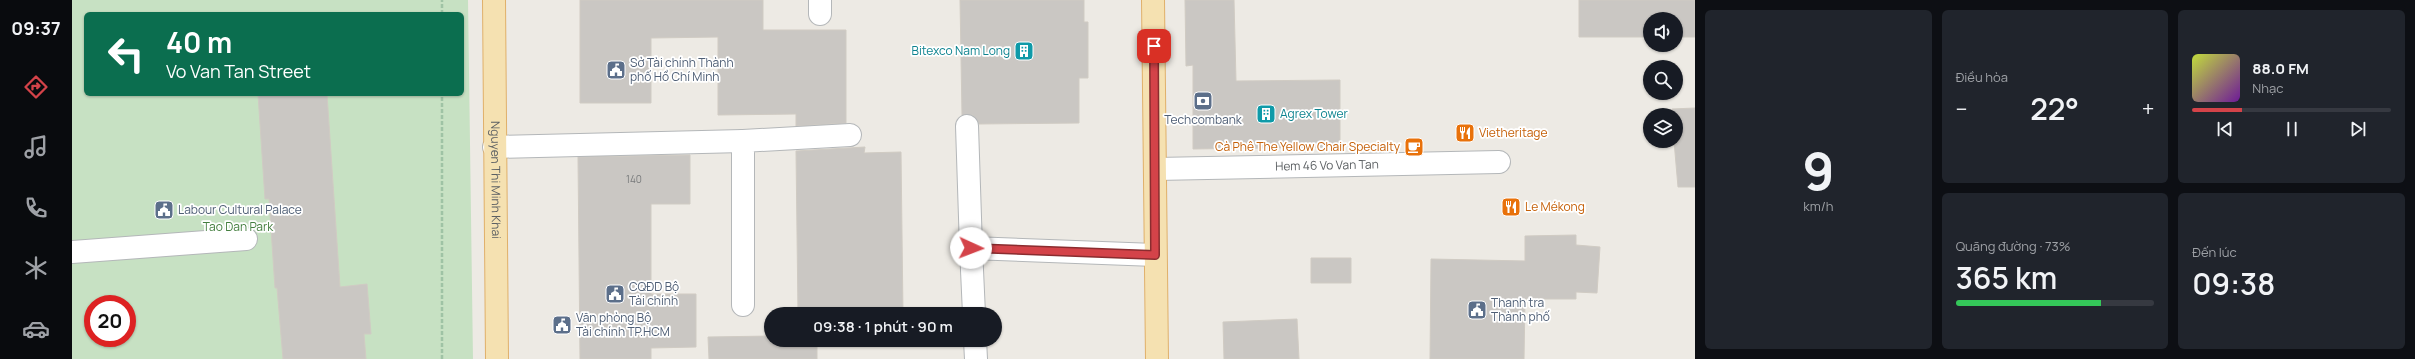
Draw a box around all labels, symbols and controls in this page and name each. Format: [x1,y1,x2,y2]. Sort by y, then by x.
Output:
map controls [1643,12,1683,148]
button: sound [1643,12,1683,52]
text: 09:37 [11,16,61,40]
text: 40 m [166,23,232,61]
icon: left [100,28,152,80]
pin [1137,29,1171,63]
icon: arrive [1143,35,1165,57]
building icon: Bitexco Nam Long [1013,40,1035,62]
place label: Bitexco Nam Long [912,42,1010,59]
place label: Sở Tài chính Thành phố Hồ Chí Minh [630,54,734,85]
text: 88.0 FM [2252,58,2309,79]
text: Vo Van Tan Street [166,59,311,83]
public building icon: Sở Tài chính Thành phố Hồ Chí Minh [605,59,627,81]
button: search [1643,60,1683,100]
text: Điều hòa [1956,68,2008,86]
icon: directions [22,73,50,101]
text: Nhạc [2252,79,2283,97]
text: 22° [2030,88,2079,129]
bank icon: Techcombank [1192,90,1214,112]
text: − [1956,94,1968,124]
text: + [2142,94,2154,124]
building icon: Agrex Tower [1255,103,1277,125]
place label: Agrex Tower [1280,105,1348,122]
button: layers [1643,108,1683,148]
place label: Techcombank [1164,111,1243,128]
icon: previous [2214,118,2236,140]
icon: pause [2281,118,2303,140]
icon: next [2347,118,2369,140]
street label: Nguyen Thi Minh Khai [487,121,505,239]
restaurant icon: Vietheritage [1454,122,1476,144]
place label: Vietheritage [1479,124,1548,141]
icon: music [22,133,50,161]
text: 9 [1802,135,1834,206]
cafe icon: Cà Phê The Yellow Chair Specialty [1403,136,1425,158]
place label: Cà Phê The Yellow Chair Specialty [1215,138,1401,155]
street label: Hem 46 Vo Van Tan [1275,155,1379,175]
house number: 140 [626,172,642,186]
icon: phone [22,194,50,222]
restaurant icon: Le Mékong [1500,196,1522,218]
text: km/h [1803,197,1833,215]
place label: Le Mékong [1525,198,1585,215]
public building icon: Labour Cultural Palace [153,199,175,221]
place label: Labour Cultural Palace [178,201,302,218]
park label: Tao Dan Park [203,218,274,235]
position arrow [950,227,992,269]
text: Quãng đường · 73% [1956,237,2070,255]
text: Đến lúc [2192,243,2237,261]
icon: climate [22,254,50,282]
text: 365 km [1956,257,2057,298]
text: 09:38 [2192,263,2275,304]
place label: CQĐD Bộ Tài chính [629,278,679,309]
public building icon: CQĐD Bộ Tài chính [604,283,626,305]
place label: Thanh tra Thành phố [1491,294,1550,325]
speed limit sign: 20 [84,295,136,347]
public building icon: Thanh tra Thành phố [1466,299,1488,321]
place label: Văn phòng Bộ Tài chính TP.HCM [576,309,670,340]
public building icon: Văn phòng Bộ Tài chính TP.HCM [551,314,573,336]
icon: car [22,315,50,343]
text: 09:38 · 1 phút · 90 m [813,316,953,337]

